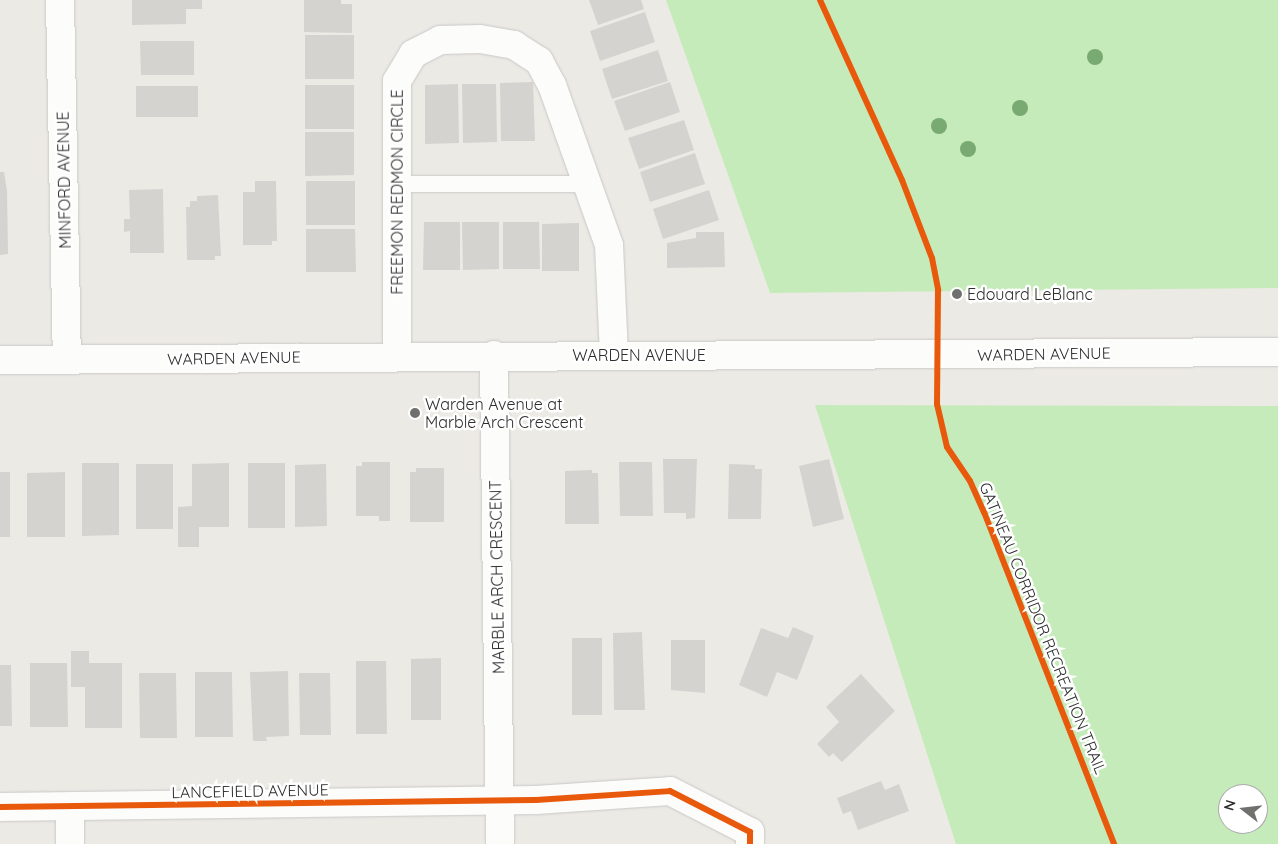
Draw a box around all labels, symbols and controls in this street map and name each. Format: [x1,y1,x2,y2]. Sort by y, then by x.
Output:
street label: FREEMON REDMON CIRCLE [387,89,407,295]
street label: MINFORD AVENUE [53,111,75,249]
place label: Edouard LeBlanc [967,284,1093,304]
marker: Edouard LeBlanc [951,288,963,300]
street label: WARDEN AVENUE [977,343,1111,365]
street label: WARDEN AVENUE [572,345,706,365]
street label: WARDEN AVENUE [167,347,301,369]
place label: Warden Avenue at Marble Arch Crescent [425,394,583,432]
marker: Warden Avenue at Marble Arch Crescent [409,407,421,419]
street label: GATINEAU CORRIDOR RECREATION TRAIL [976,479,1110,777]
street label: MARBLE ARCH CRESCENT [486,480,508,674]
street label: LANCEFIELD AVENUE [171,780,329,802]
north arrow [1218,784,1268,834]
text: N [1219,798,1240,813]

